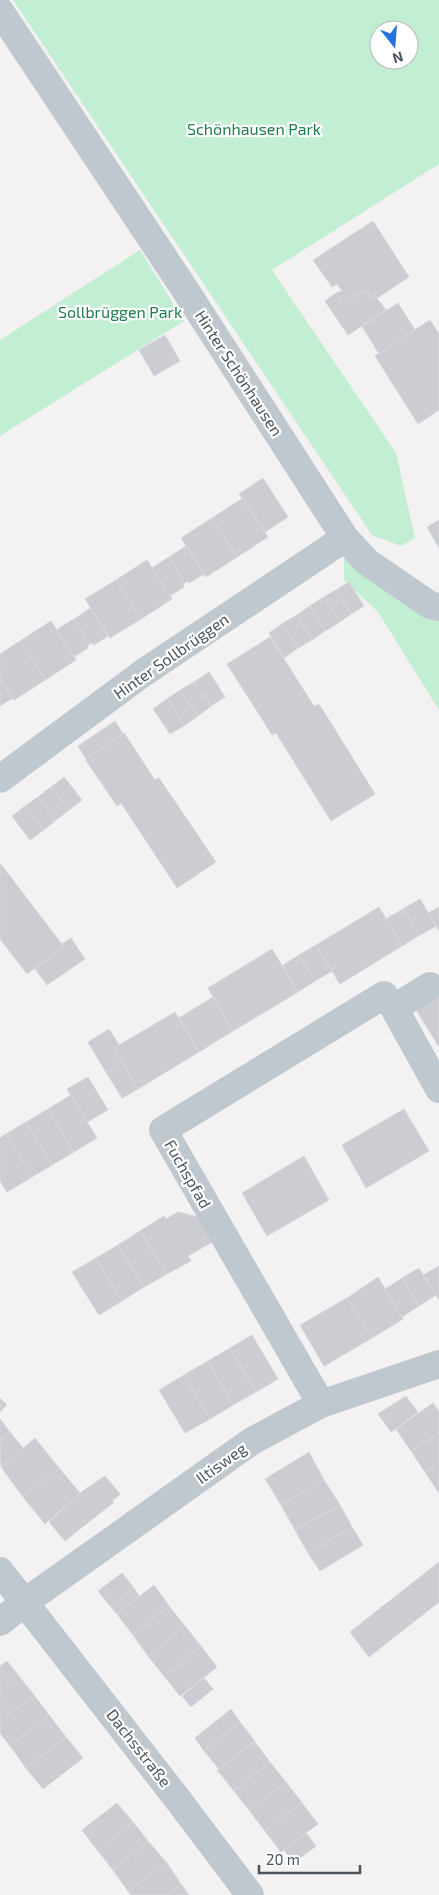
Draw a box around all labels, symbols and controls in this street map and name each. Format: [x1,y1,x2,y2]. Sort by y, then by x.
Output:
north arrow [369,20,419,70]
text: N [391,48,405,68]
park label: Schönhausen Park [187,119,321,138]
park label: Sollbrüggen Park [58,302,182,321]
street label: Hinter Schönhausen [192,306,287,439]
street label: Hinter Sollbrüggen [109,609,232,702]
street label: Fuchspfad [161,1136,216,1211]
street label: Iltisweg [192,1438,250,1487]
street label: Dachsstraße [103,1705,176,1790]
scale bar [259,1842,360,1874]
text: 20 m [266,1850,300,1868]

